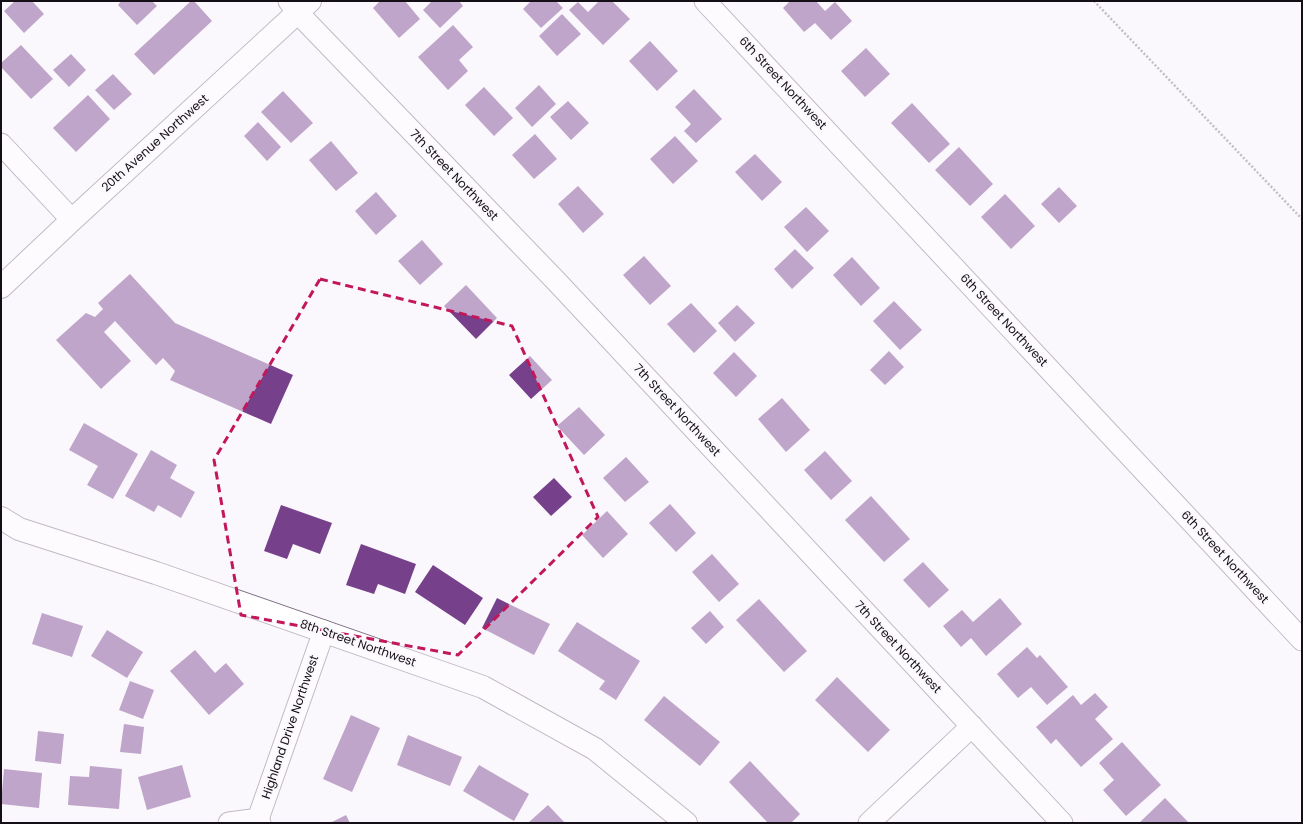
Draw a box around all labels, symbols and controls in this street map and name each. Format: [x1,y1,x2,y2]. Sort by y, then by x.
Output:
street label: 6th Street Northwest [736,32,831,133]
street label: 20th Avenue Northwest [98,90,212,195]
street label: 7th Street Northwest [406,125,502,224]
street label: 6th Street Northwest [957,269,1052,370]
street label: 7th Street Northwest [630,360,725,460]
street label: 6th Street Northwest [1178,506,1273,607]
street label: 7th Street Northwest [851,597,946,697]
street label: 8th Street Northwest [298,615,418,670]
street label: Highland Drive Northwest [257,653,322,801]

